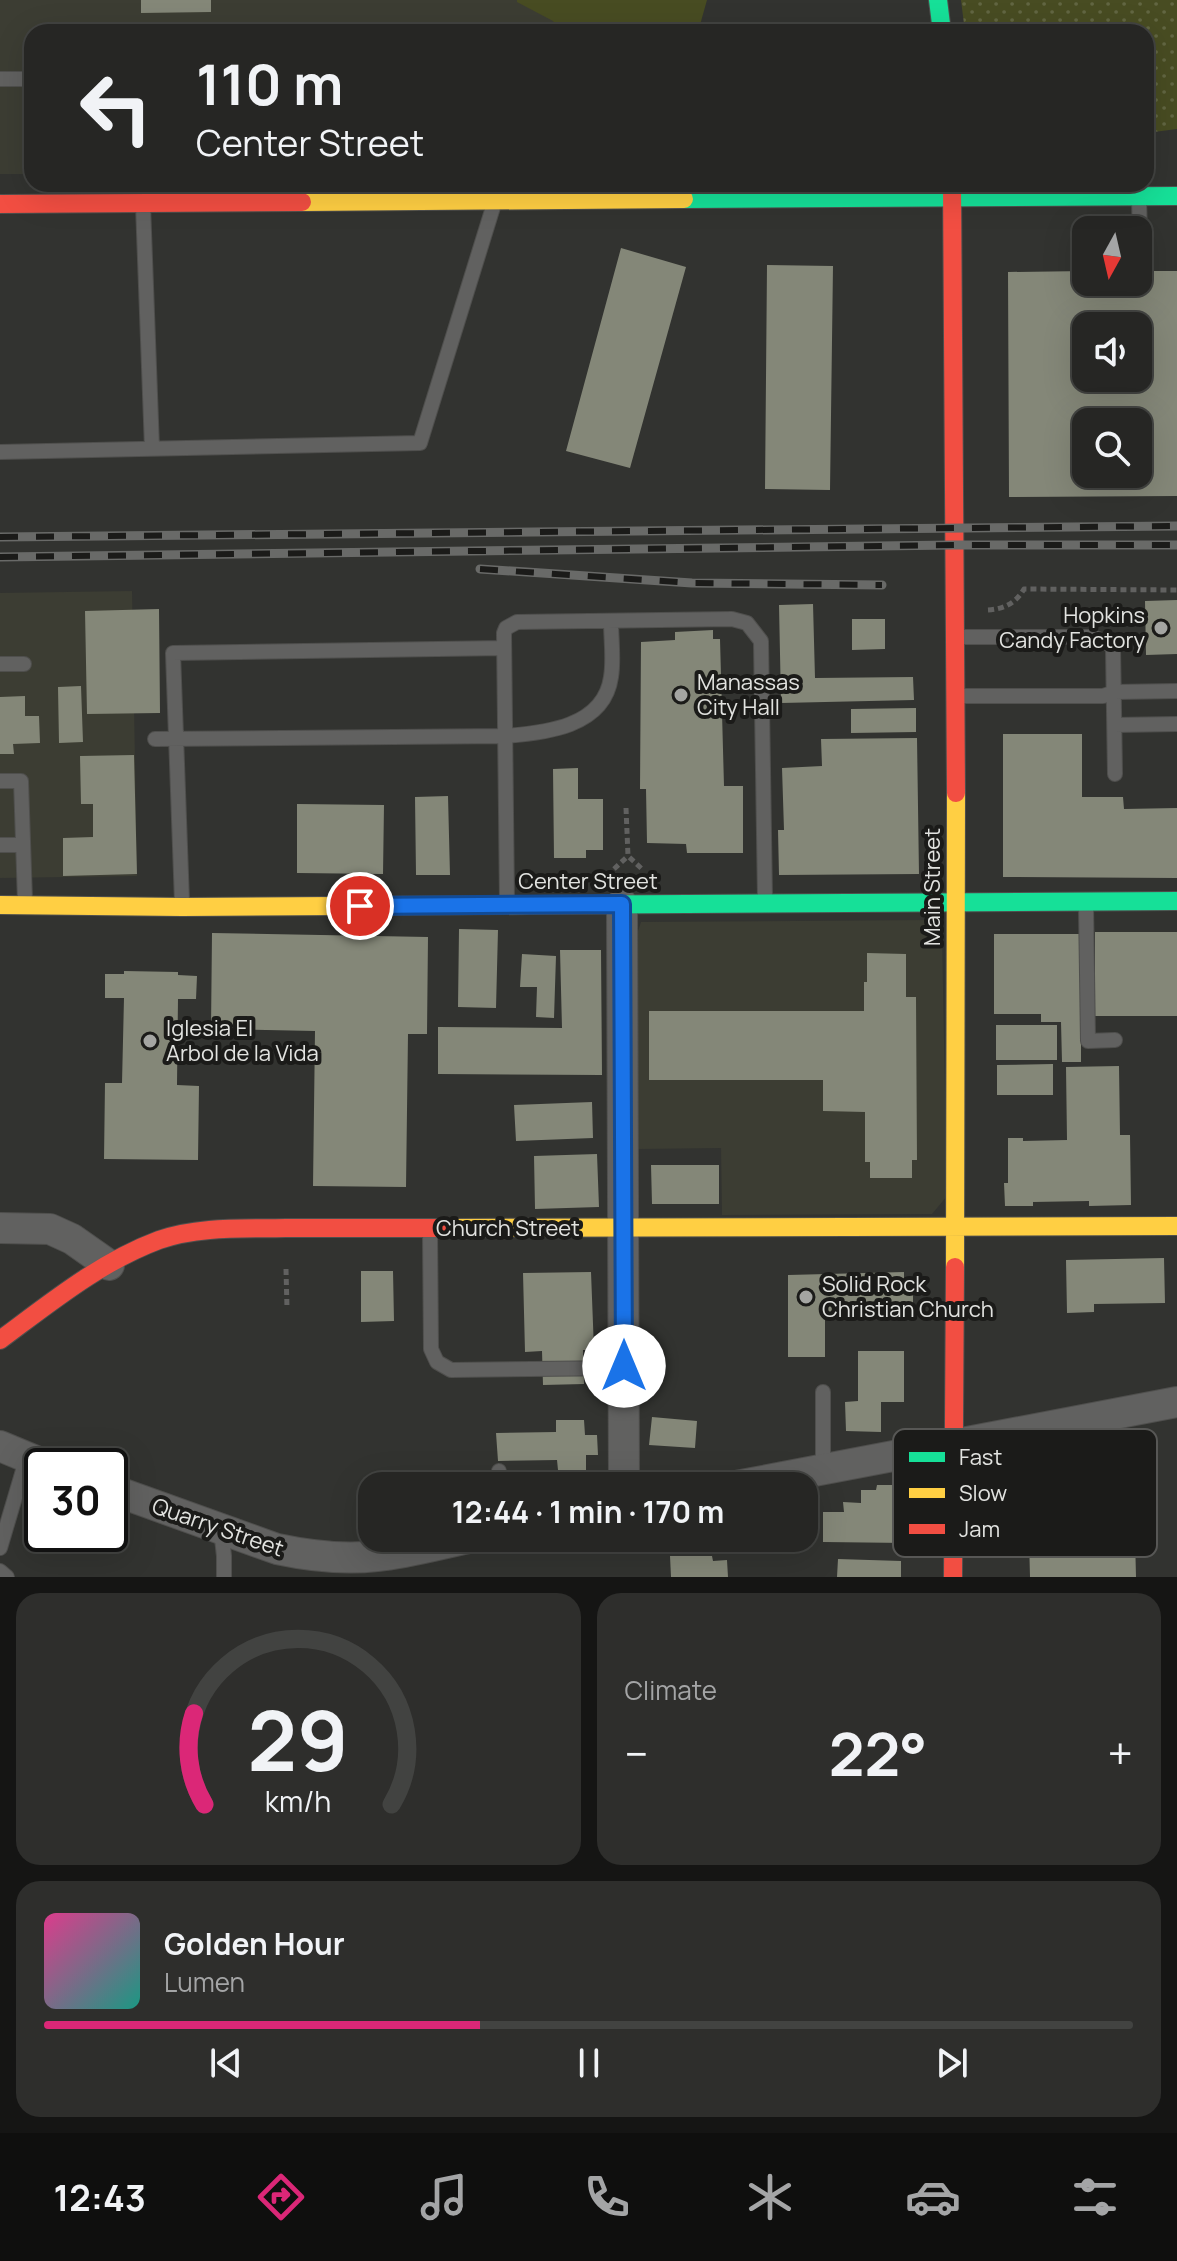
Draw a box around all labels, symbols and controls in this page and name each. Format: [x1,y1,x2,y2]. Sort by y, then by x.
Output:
text: 110 m [196,45,343,122]
icon: left [64,56,168,160]
text: Center Street [196,118,424,167]
north arrow [1072,216,1152,296]
map controls [1072,216,1152,488]
button: sound [1072,312,1152,392]
button: search [1072,408,1152,488]
place label: Hopkins Candy Factory [999,600,1145,655]
marker: Hopkins Candy Factory [1152,619,1170,637]
place label: Manassas City Hall [697,667,800,722]
marker: Manassas City Hall [672,686,690,704]
street label: Main Street [917,828,947,946]
street label: Center Street [518,866,658,896]
pin [326,872,394,940]
icon: arrive [338,884,382,928]
place label: Iglesia El Arbol de la Vida [166,1013,319,1068]
marker: Iglesia El Arbol de la Vida [141,1032,159,1050]
street label: Church Street [436,1213,580,1243]
place label: Solid Rock Christian Church [822,1269,994,1324]
marker: Solid Rock Christian Church [797,1288,815,1306]
position arrow [582,1324,666,1408]
legend [893,1429,1157,1557]
text: Fast [959,1442,1002,1472]
speed limit sign: 30 [24,1448,128,1552]
text: Slow [959,1478,1007,1508]
street label: Quarry Street [148,1490,288,1564]
text: 12:44 · 1 min · 170 m [452,1491,724,1532]
text: Jam [959,1514,1000,1544]
text: Climate [625,1672,717,1708]
text: 29 [248,1682,349,1796]
text: 22° [829,1712,927,1794]
text: − [625,1723,648,1783]
text: + [1108,1723,1133,1783]
text: km/h [265,1782,331,1821]
text: Golden Hour [164,1923,345,1964]
text: Lumen [164,1964,245,2000]
icon: previous [204,2041,248,2085]
icon: pause [567,2041,611,2085]
icon: next [930,2041,974,2085]
icon: directions [253,2169,309,2225]
icon: music [416,2169,472,2225]
icon: phone [579,2169,635,2225]
icon: climate [742,2169,798,2225]
icon: car [905,2169,961,2225]
icon: filters [1067,2169,1123,2225]
text: 12:43 [53,2173,146,2222]

